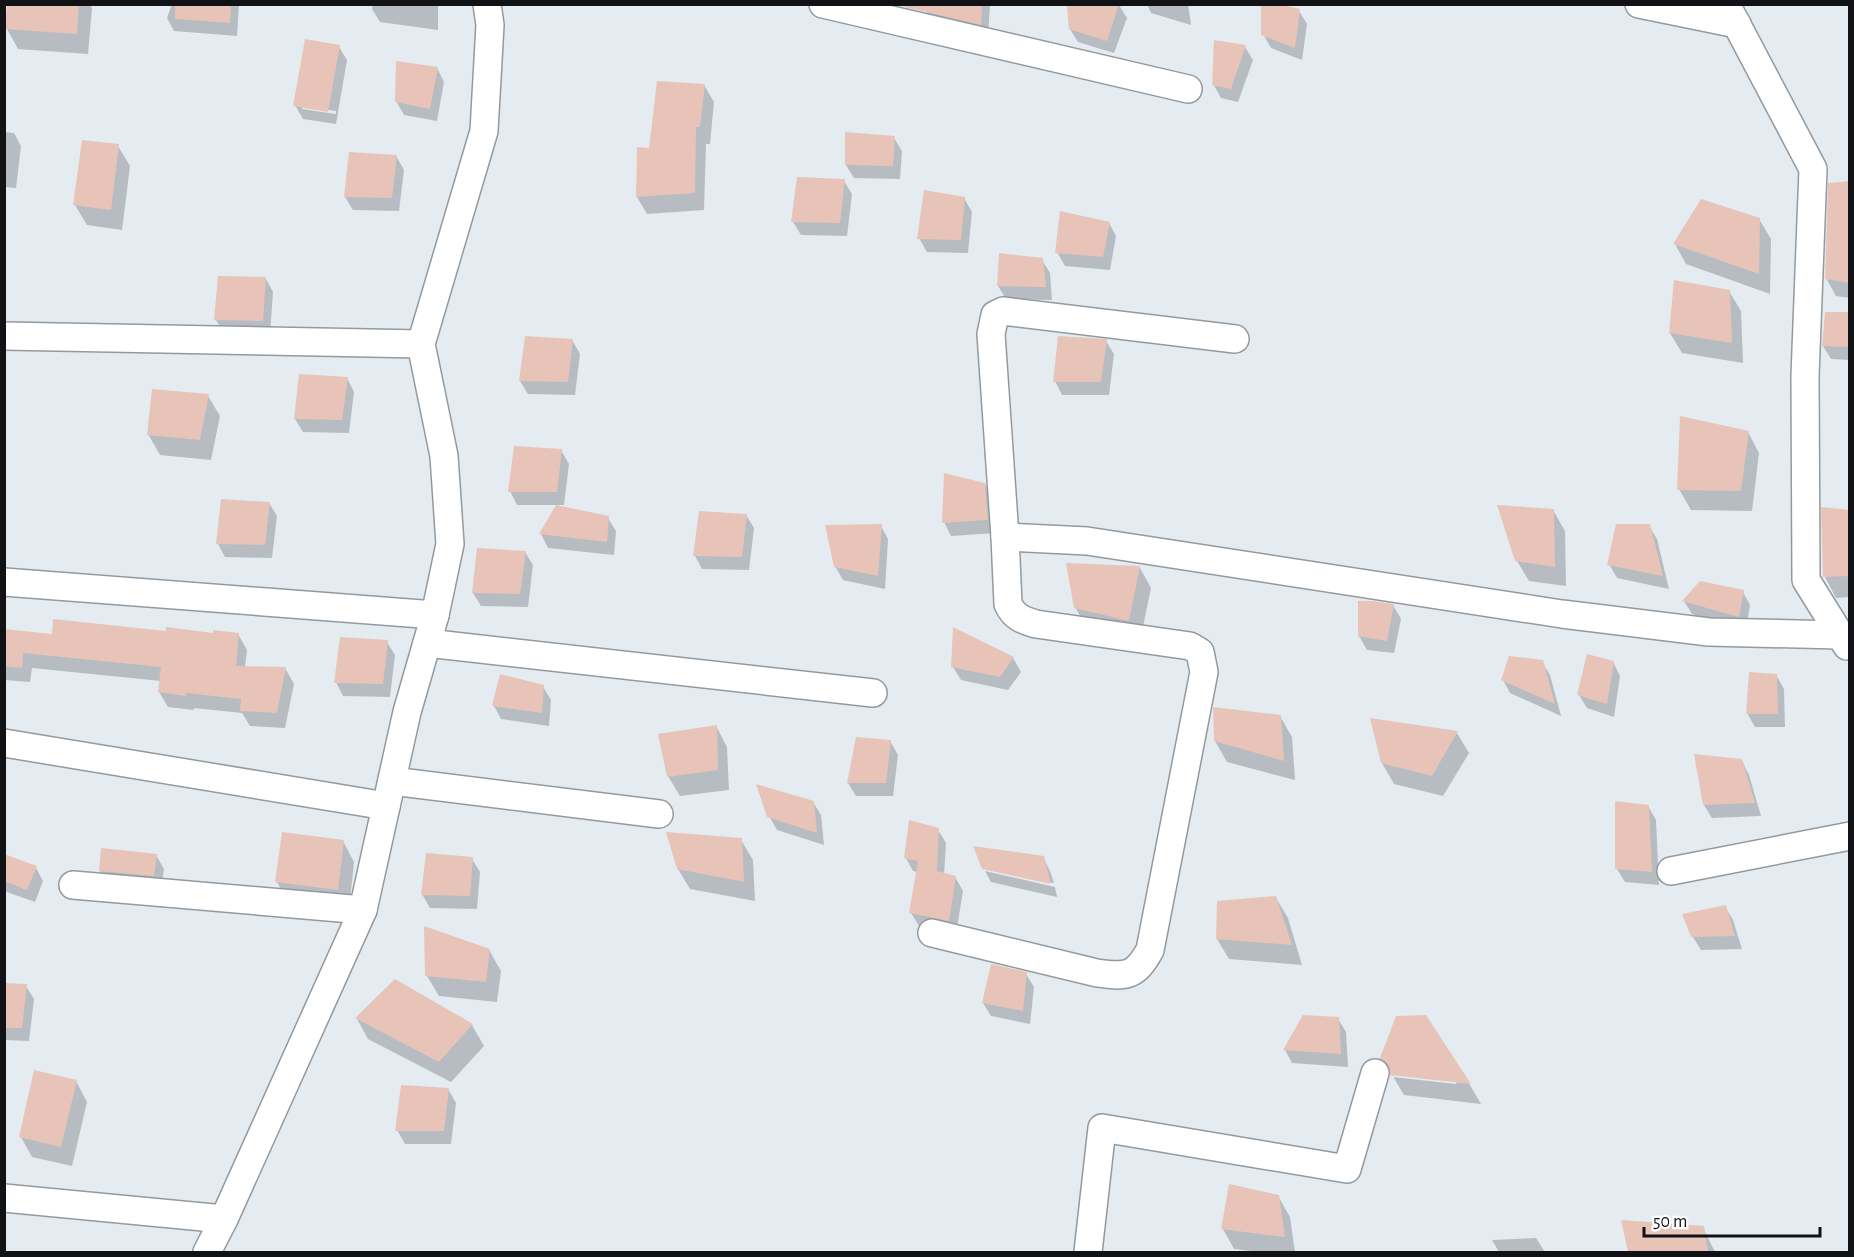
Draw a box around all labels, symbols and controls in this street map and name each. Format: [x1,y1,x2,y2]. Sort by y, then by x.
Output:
scale bar [1644,1200,1820,1238]
text: 50 m [1653,1213,1687,1231]

